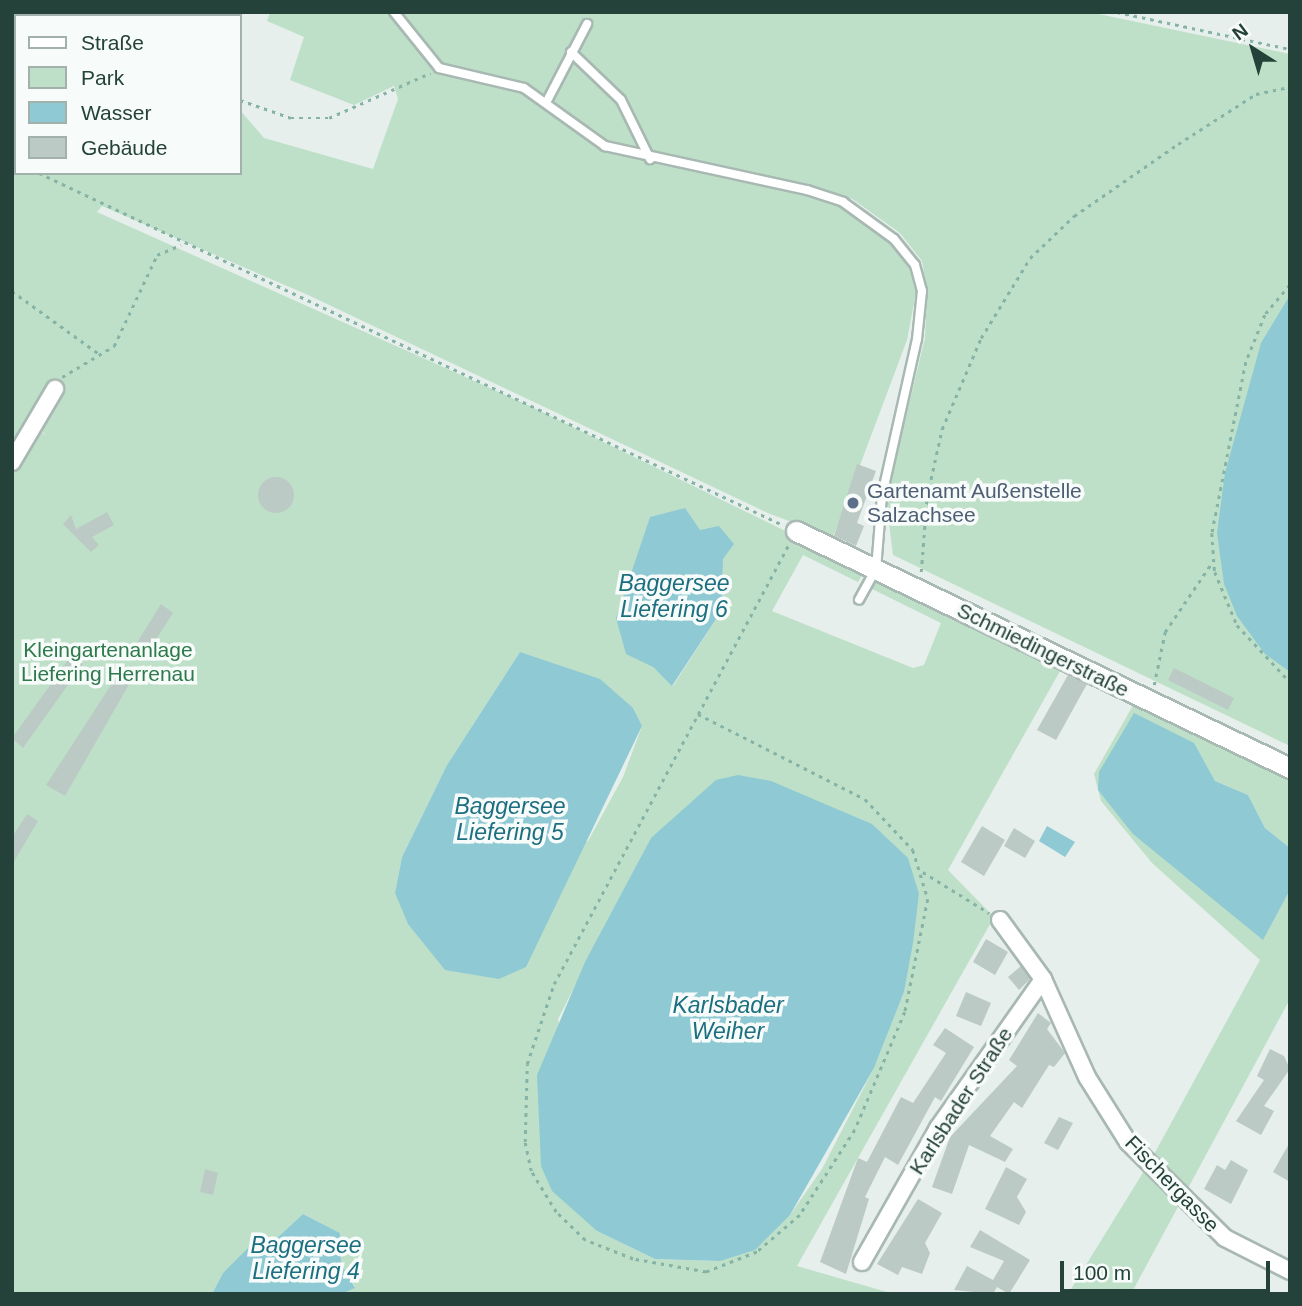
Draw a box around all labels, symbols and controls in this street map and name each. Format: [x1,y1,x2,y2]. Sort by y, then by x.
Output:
legend [14,14,242,175]
north arrow [1218,14,1288,84]
text: N [1228,19,1252,44]
text: Straße [81,31,144,54]
text: Park [81,66,124,89]
text: Wasser [81,101,151,124]
text: Gebäude [81,136,167,159]
place label: Gartenamt Außenstelle Salzachsee [867,478,1083,528]
marker: Gartenamt Außenstelle Salzachsee [845,495,861,511]
water label: Baggersee Liefering 6 [618,569,730,623]
street label: Schmiedingerstraße [953,597,1133,703]
park label: Kleingartenanlage Liefering Herrenau [21,637,195,687]
water label: Baggersee Liefering 5 [454,792,566,846]
water label: Karlsbader Weiher [672,991,784,1045]
street label: Karlsbader Straße [904,1023,1018,1179]
street label: Fischergasse [1120,1130,1224,1238]
water label: Baggersee Liefering 4 [250,1231,362,1285]
scale bar [1064,1246,1274,1290]
text: 100 m [1073,1261,1131,1284]

